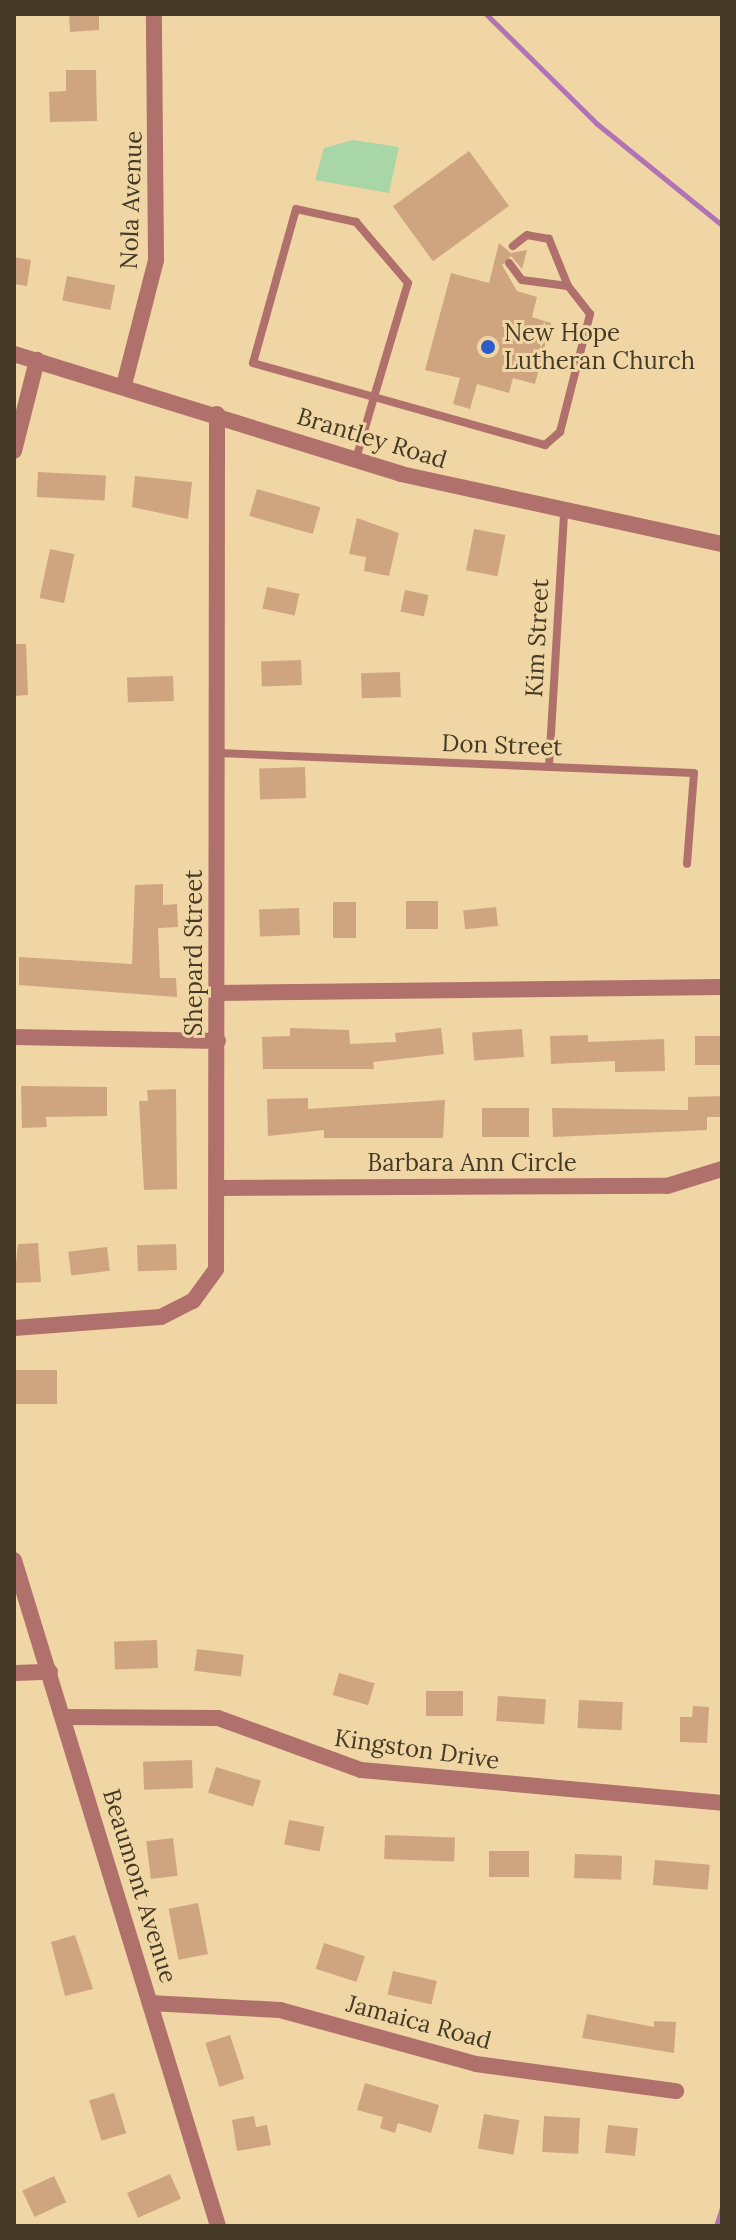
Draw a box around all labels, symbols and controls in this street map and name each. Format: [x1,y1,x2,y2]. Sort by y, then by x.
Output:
street label: Nola Avenue [114,130,148,270]
place label: New Hope Lutheran Church [504,319,695,375]
marker: New Hope Lutheran Church [479,338,497,356]
street label: Brantley Road [294,402,450,474]
street label: Kim Street [520,578,554,698]
street label: Don Street [441,729,563,761]
street label: Shepard Street [180,870,208,1036]
street label: Barbara Ann Circle [367,1149,577,1177]
street label: Kingston Drive [333,1723,501,1775]
street label: Beaumont Avenue [97,1786,183,1986]
street label: Jamaica Road [343,1989,495,2055]

